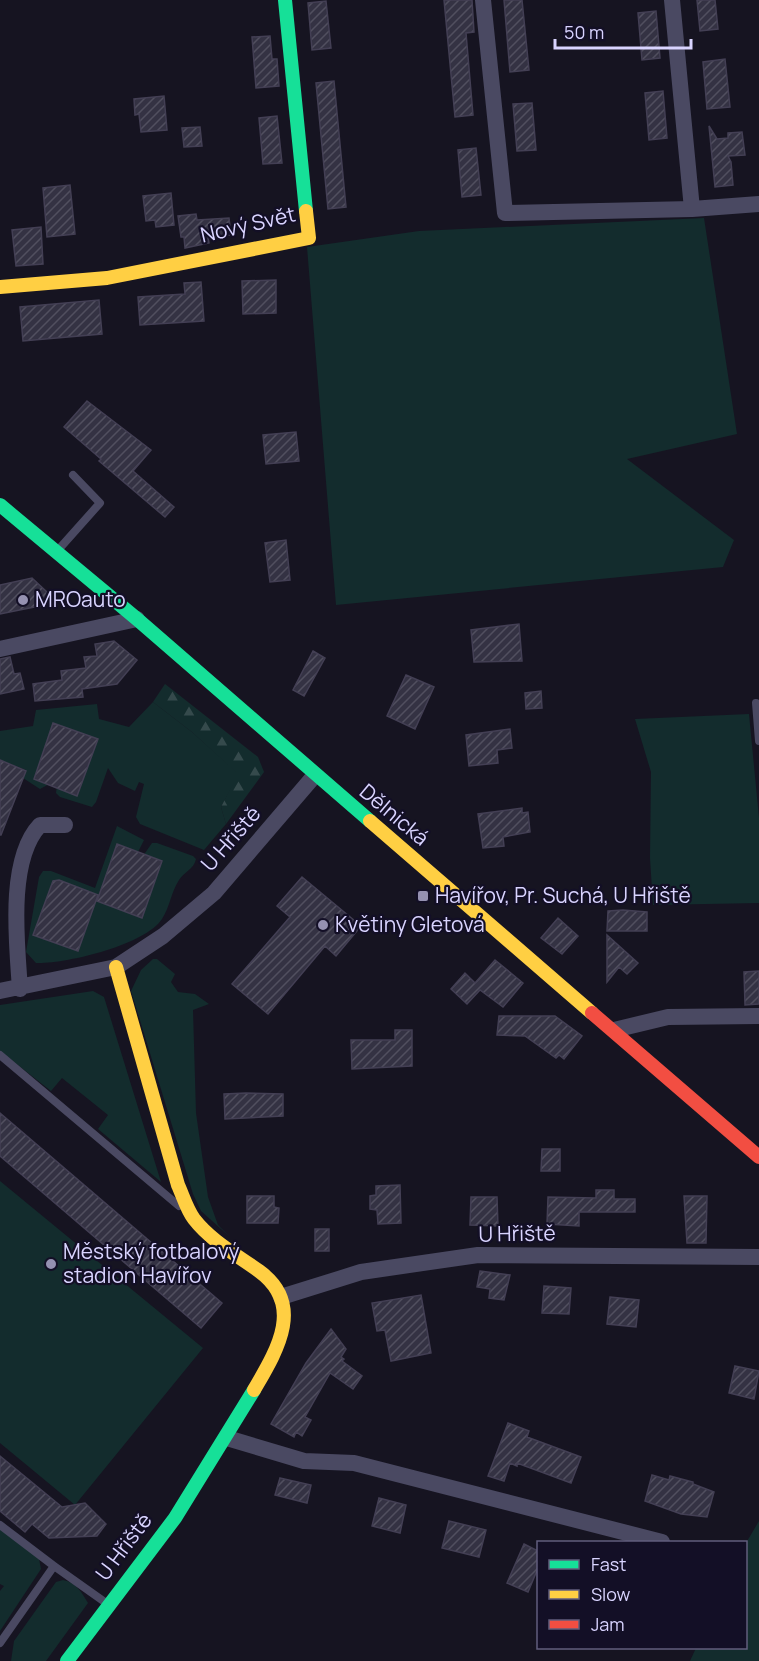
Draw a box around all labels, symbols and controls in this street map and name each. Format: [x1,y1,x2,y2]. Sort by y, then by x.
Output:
scale bar [555,12,692,50]
text: 50 m [564,20,604,44]
street label: Nový Svět [198,200,298,249]
place label: MROauto [35,585,126,613]
marker: MROauto [16,593,30,607]
street label: Dělnická [354,777,435,851]
street label: U Hřiště [194,800,266,877]
place label: Havířov, Pr. Suchá, U Hřiště [435,881,691,909]
marker: Havířov, Pr. Suchá, U Hřiště [416,889,430,903]
place label: Květiny Gletová [335,910,485,938]
marker: Květiny Gletová [316,918,330,932]
street label: U Hřiště [478,1218,556,1248]
place label: Městský fotbalový stadion Havířov [63,1237,240,1289]
marker: Městský fotbalový stadion Havířov [44,1257,58,1271]
street label: U Hřiště [89,1507,158,1586]
legend [537,1541,747,1649]
text: Fast [591,1552,626,1576]
text: Slow [591,1582,631,1606]
text: Jam [591,1612,625,1636]

